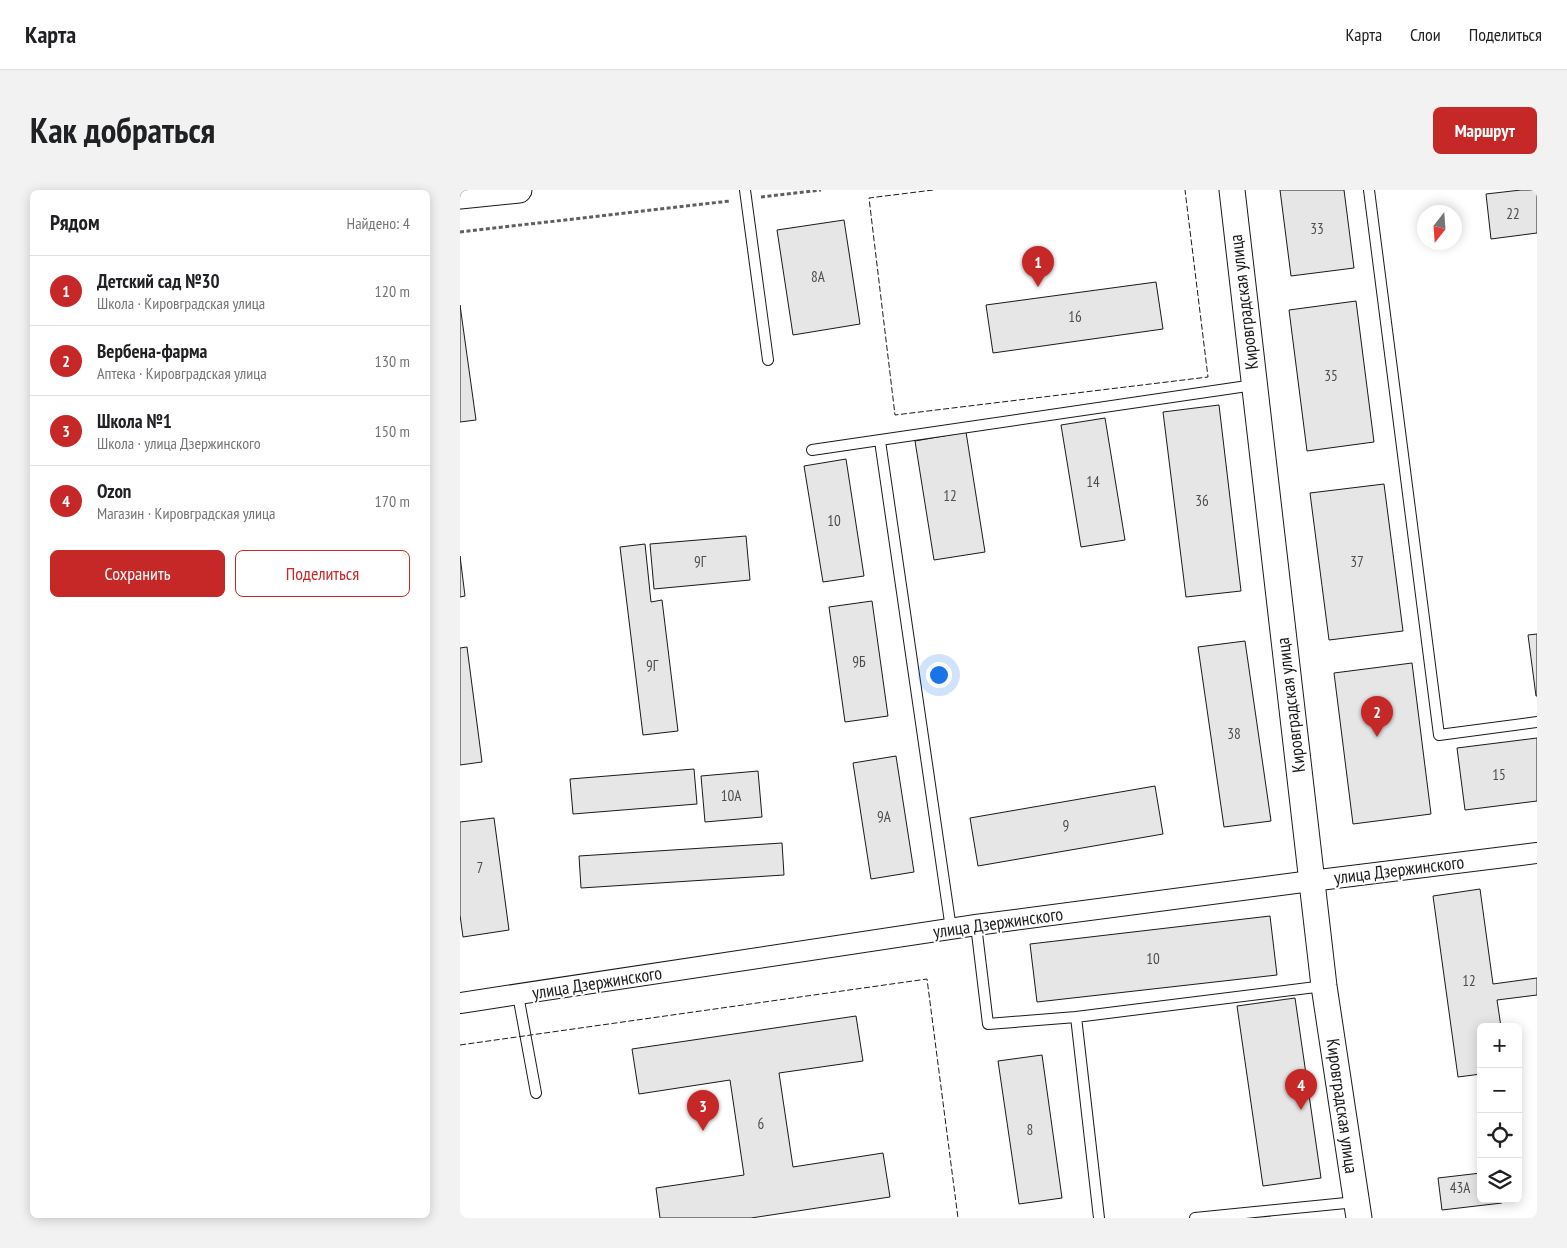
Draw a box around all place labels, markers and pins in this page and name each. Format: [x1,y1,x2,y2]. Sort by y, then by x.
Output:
pin: 1 [1022,246,1054,287]
pin: 2 [1361,696,1393,737]
pin: 4 [1285,1069,1317,1110]
pin: 3 [687,1090,719,1131]

